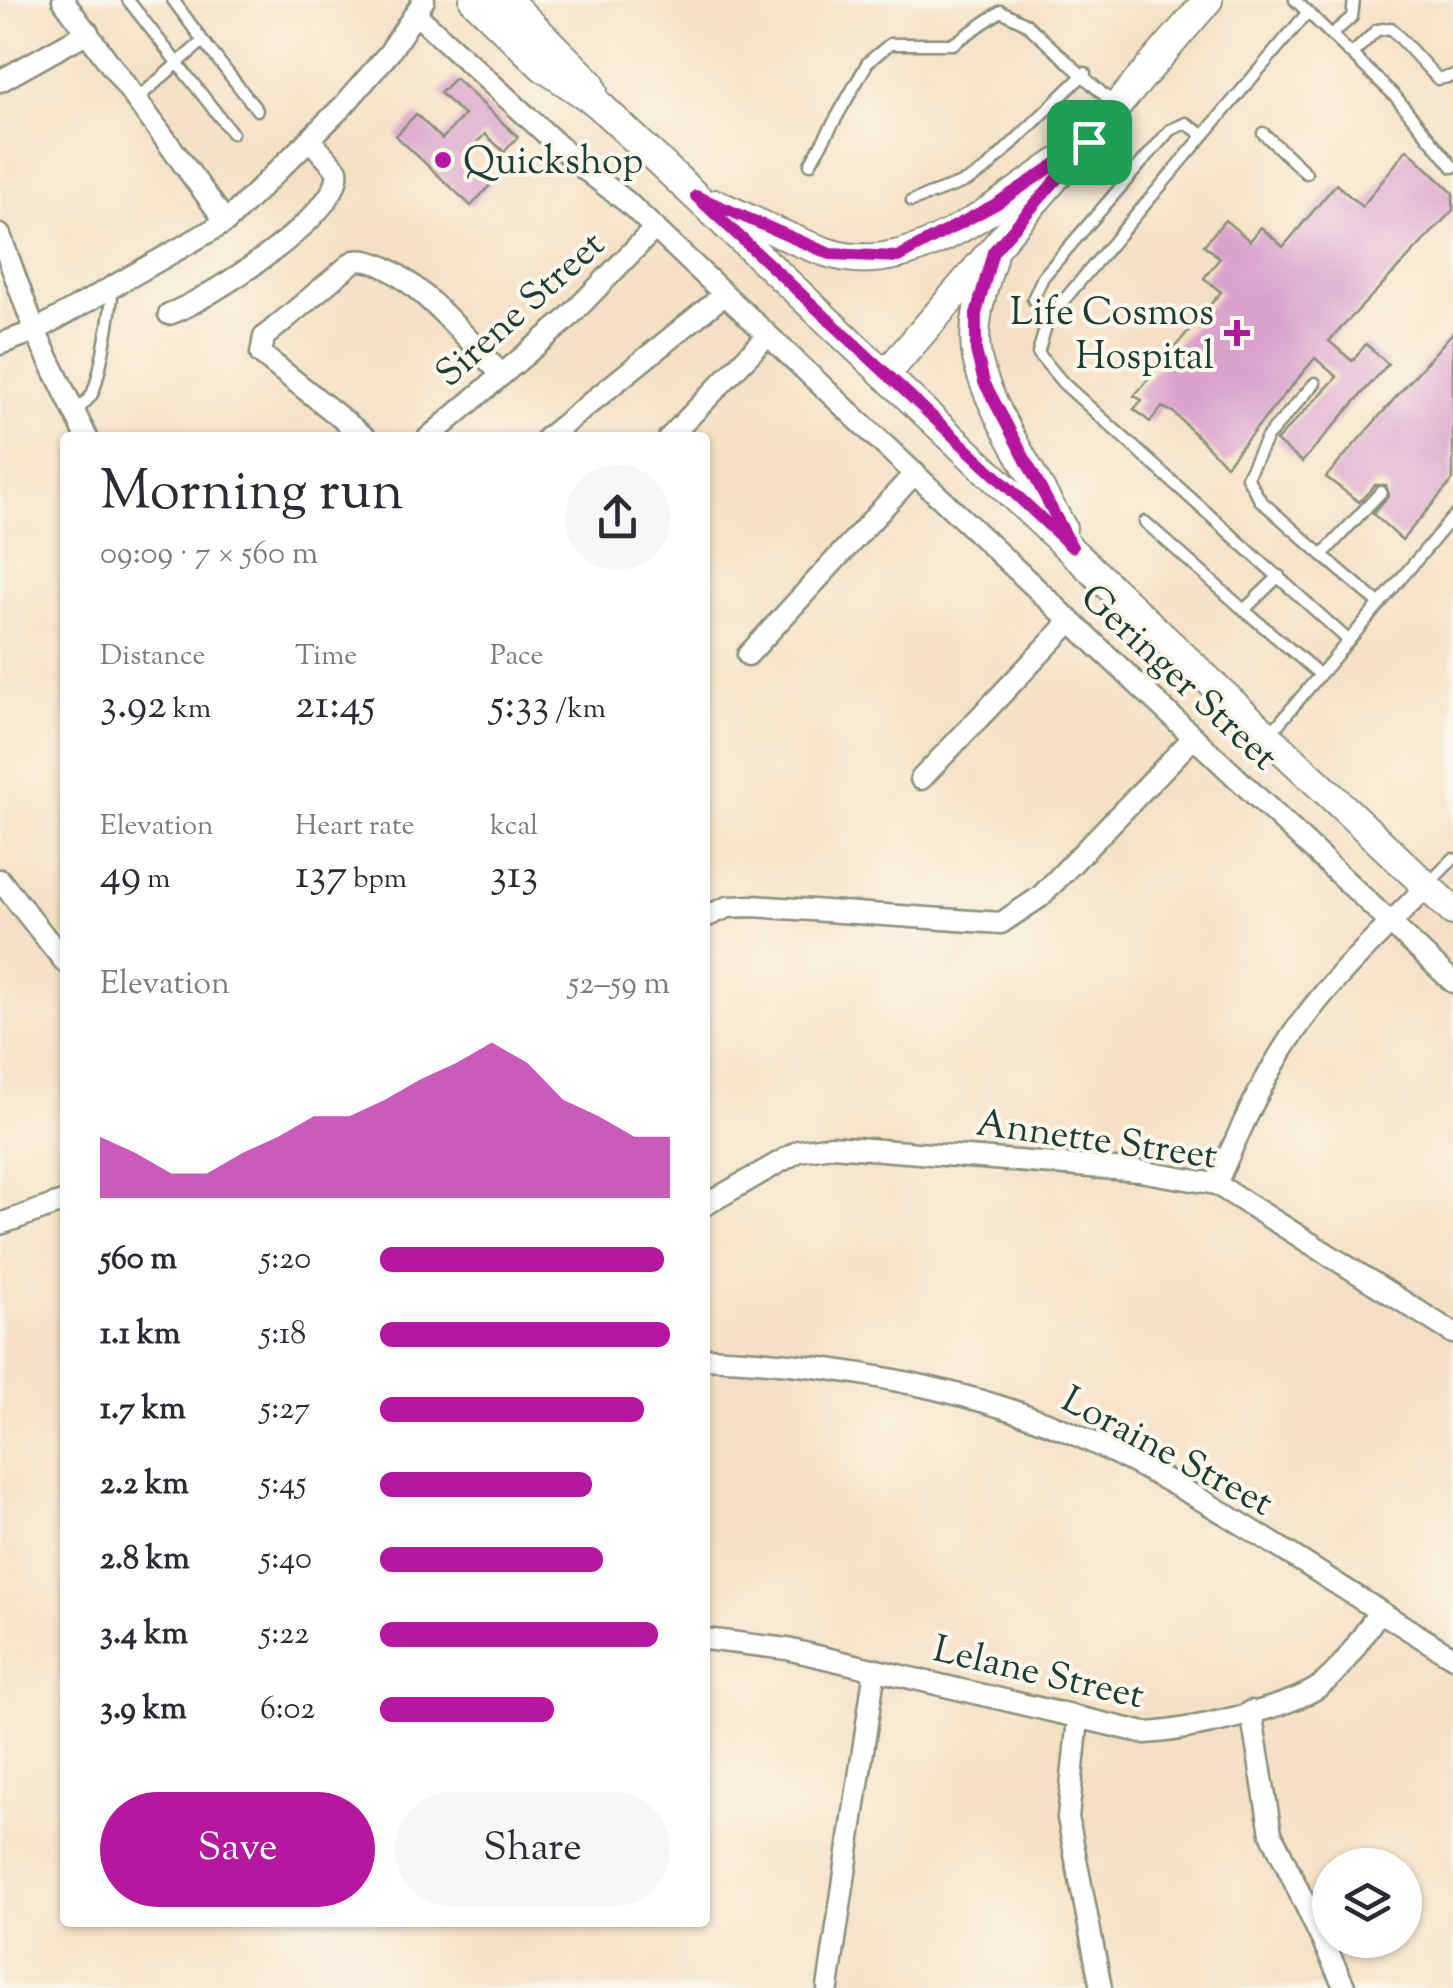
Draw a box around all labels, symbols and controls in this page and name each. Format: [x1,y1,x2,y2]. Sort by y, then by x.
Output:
pin [1047,100,1132,185]
icon: arrive [1062,115,1117,170]
place label: Quickshop [463,137,643,191]
marker: Quickshop [432,149,454,171]
street label: Sirene Street [425,220,618,402]
place label: Life Cosmos Hospital [1010,288,1214,386]
marker: Life Cosmos Hospital [1224,320,1250,346]
text: Morning run [100,455,404,534]
button: share [565,465,670,570]
text: 09:09 · 7 × 560 m [100,532,318,578]
street label: Geringer Street [1067,573,1288,785]
text: Distance [100,637,206,677]
text: Time [295,637,357,677]
text: Pace [490,637,544,677]
text: 3.92 [100,677,167,737]
text: 21:45 [295,677,375,737]
text: 5:33 [490,677,549,737]
text: km [167,690,211,730]
text: /km [549,690,606,730]
text: Elevation [100,807,214,847]
text: Heart rate [295,807,415,847]
text: kcal [490,807,538,847]
text: 49 [100,847,141,907]
text: 137 [295,847,347,907]
text: 313 [490,847,538,907]
text: m [141,860,170,900]
text: bpm [347,860,407,900]
text: Elevation [100,962,230,1008]
text: 52–59 m [568,962,670,1008]
street label: Annette Street [972,1098,1220,1186]
text: 560 m [100,1237,177,1283]
text: 5:20 [260,1237,311,1283]
text: 1.1 km [100,1312,181,1358]
text: 5:18 [260,1312,306,1358]
street label: Loraine Street [1051,1375,1281,1532]
text: 1.7 km [100,1387,186,1433]
text: 5:27 [260,1387,310,1433]
text: 2.2 km [100,1462,189,1508]
text: 5:45 [260,1462,306,1508]
text: 2.8 km [100,1537,190,1583]
text: 5:40 [260,1537,312,1583]
text: 3.4 km [100,1612,188,1658]
text: 5:22 [260,1612,309,1658]
street label: Lelane Street [927,1624,1149,1725]
text: 3.9 km [100,1687,187,1733]
text: 6:02 [260,1687,315,1733]
button: Save [100,1792,375,1907]
button: Share [395,1792,670,1907]
map controls [1312,1848,1422,1958]
button: layers [1312,1848,1422,1958]

